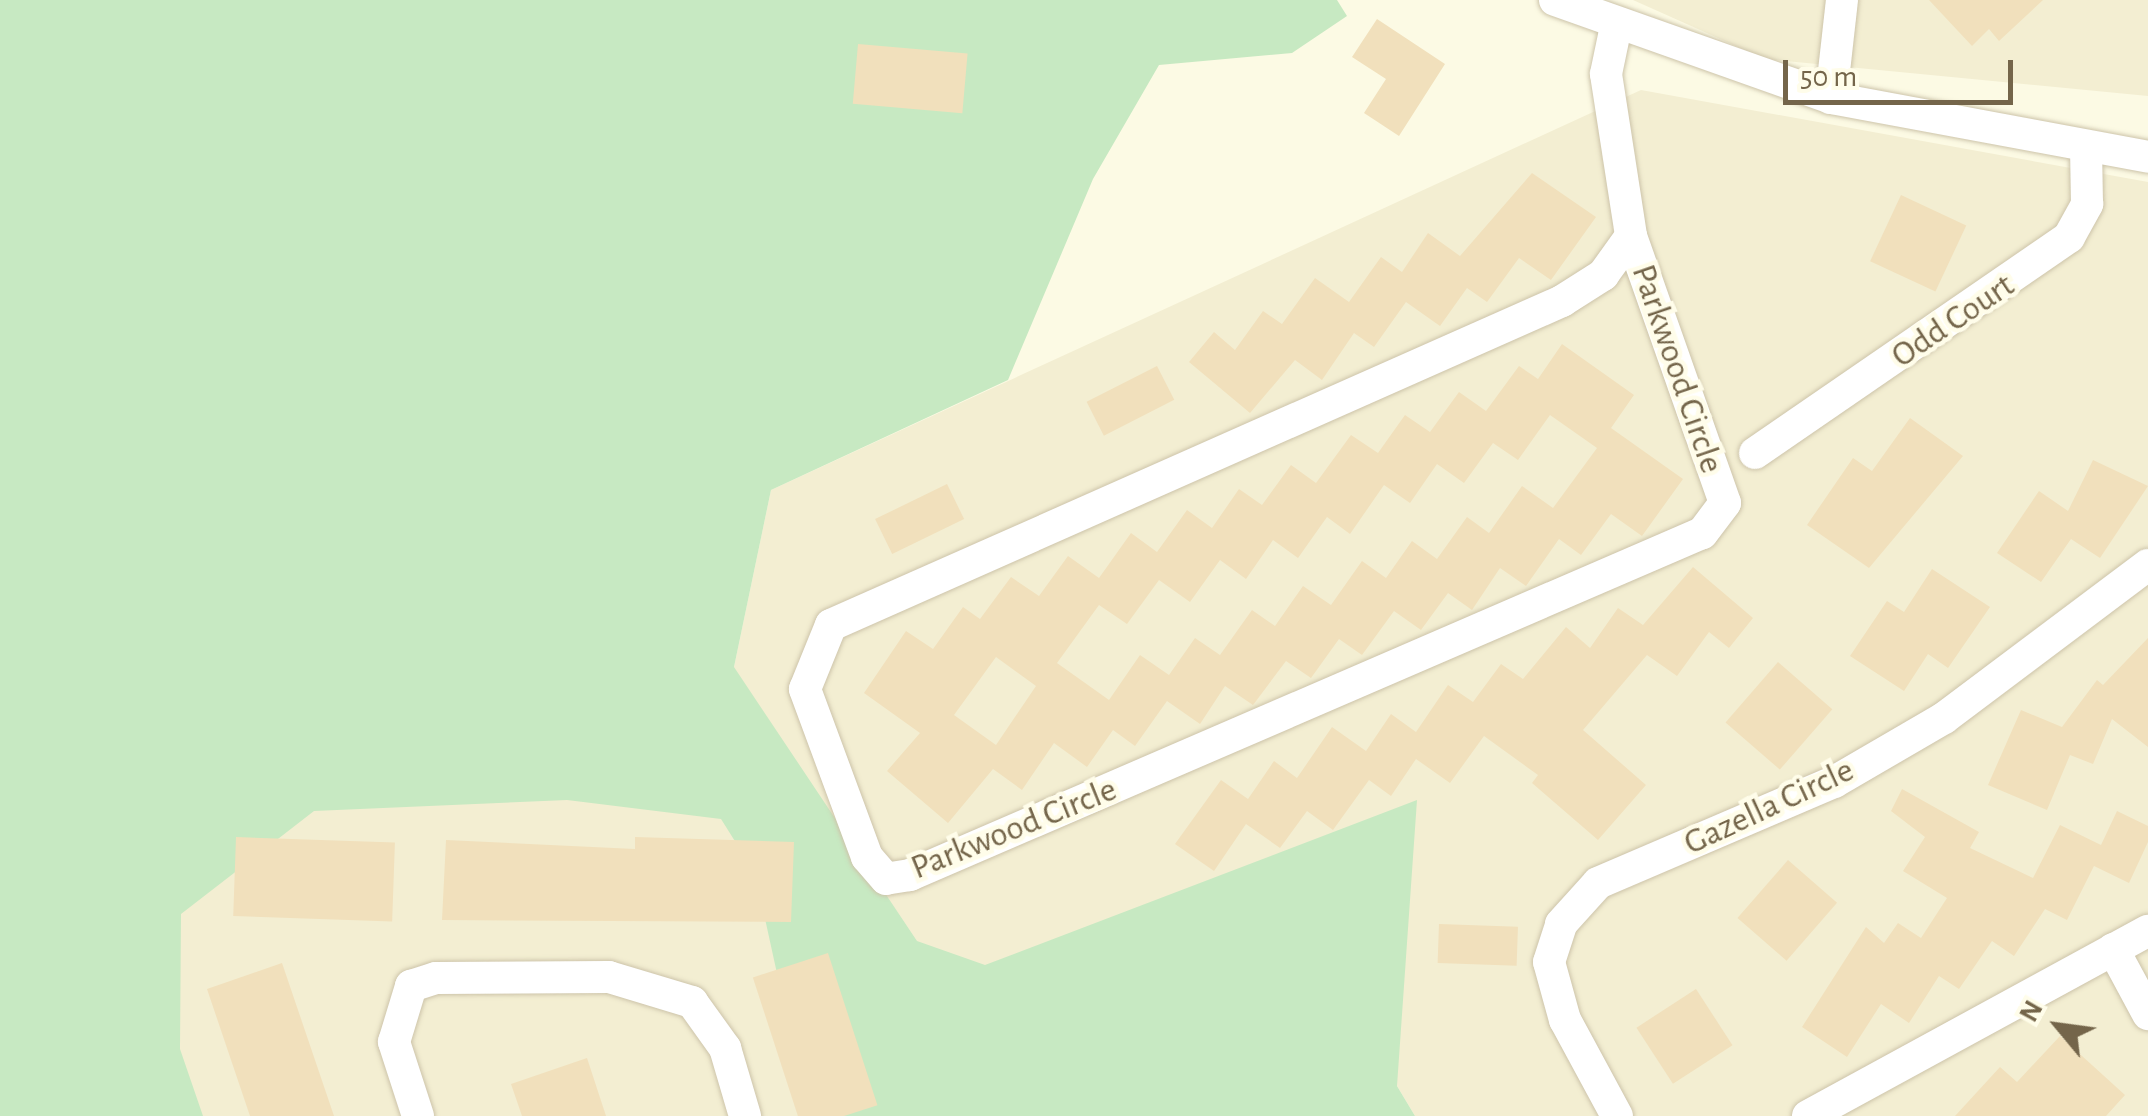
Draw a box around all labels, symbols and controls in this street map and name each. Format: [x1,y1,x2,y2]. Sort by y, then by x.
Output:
scale bar [1788,40,2018,102]
text: 50 m [1800,62,1857,92]
street label: Parkwood Circle [1622,259,1732,479]
street label: Odd Court [1884,265,2022,377]
street label: Gazella Circle [1678,749,1860,865]
street label: Parkwood Circle [905,769,1123,889]
north arrow [2008,976,2108,1076]
text: N [2015,996,2049,1027]

